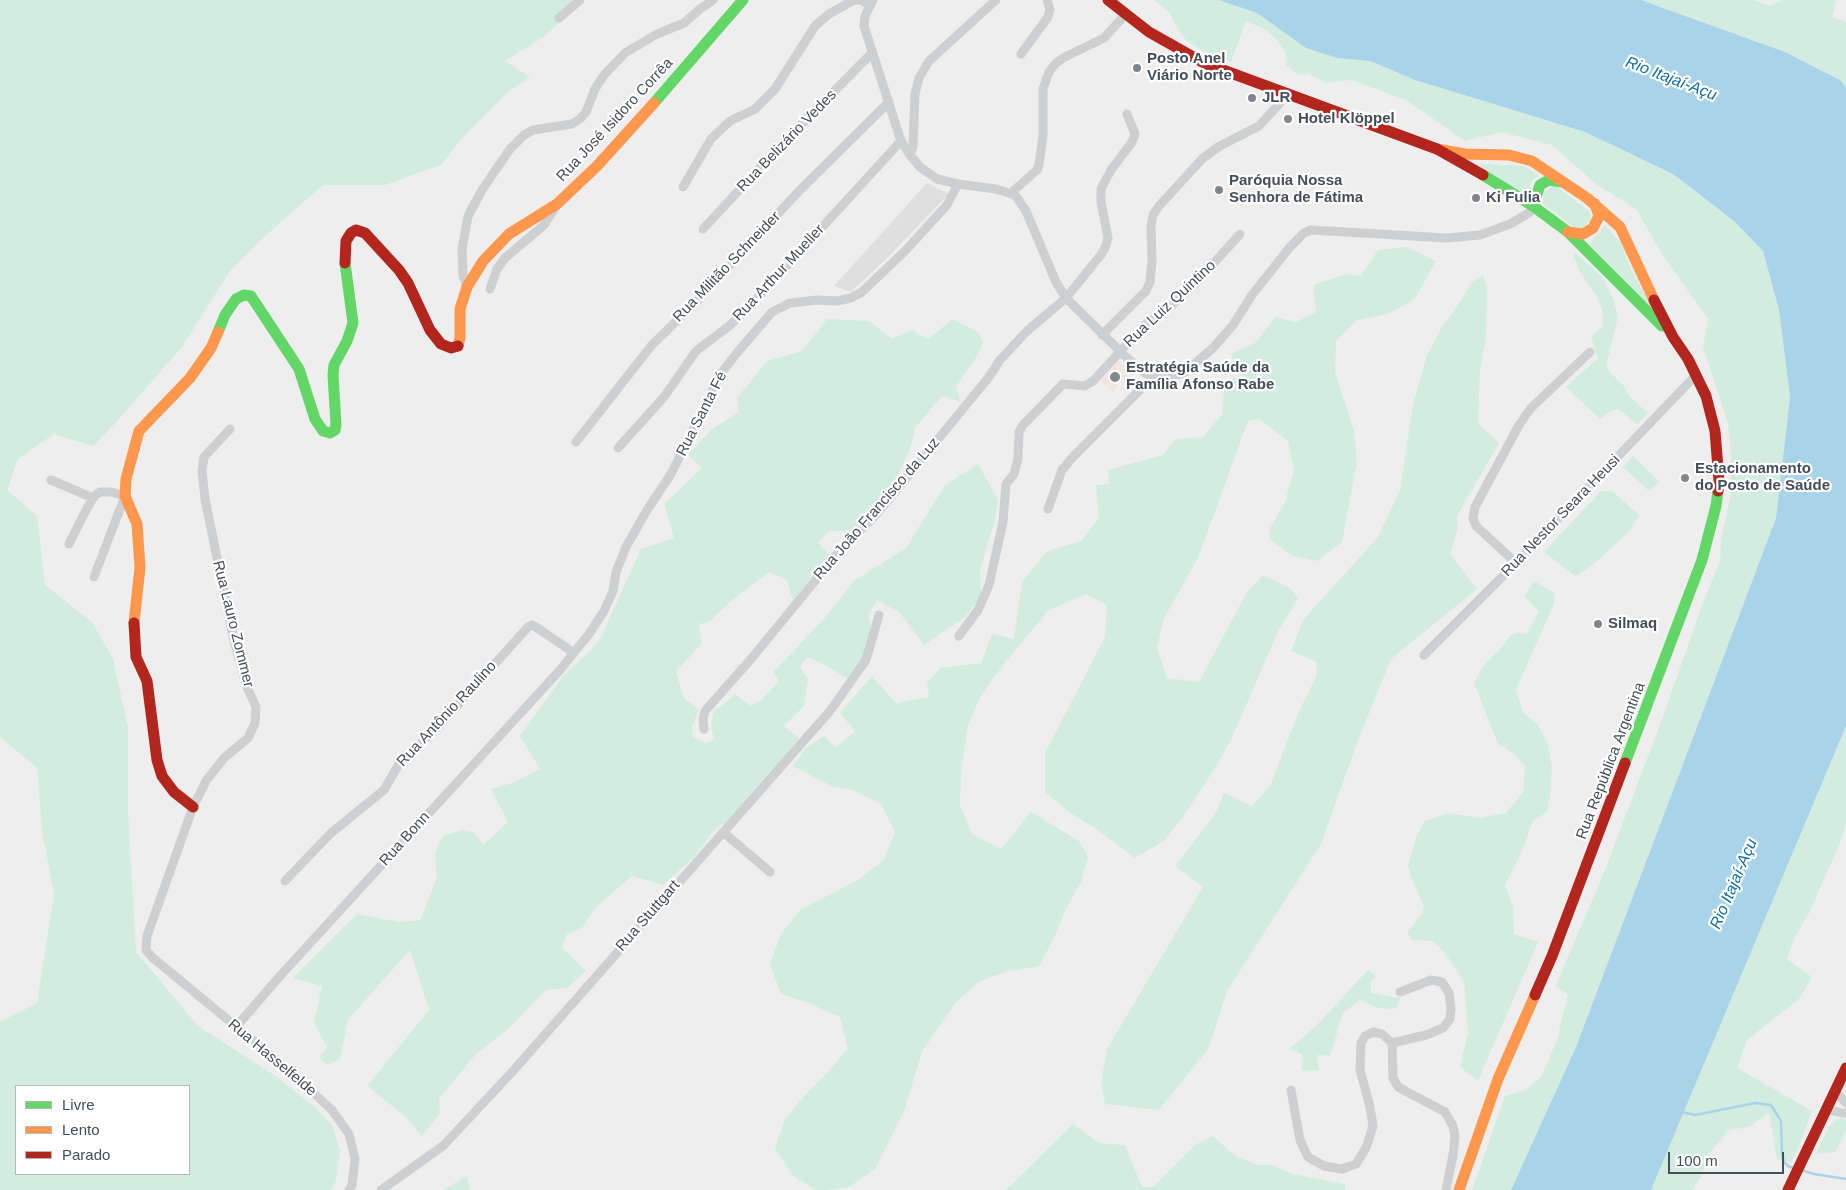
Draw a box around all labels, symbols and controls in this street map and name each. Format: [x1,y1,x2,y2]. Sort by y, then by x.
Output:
place label: Posto Anel Viário Norte [1147,50,1232,85]
water label: Rio Itajaí-Açu [1623,53,1719,105]
street label: Rua José Isidoro Corrêa [553,54,677,186]
marker: Posto Anel Viário Norte [1131,62,1143,74]
street label: Rua Belizário Vedes [734,86,840,196]
place label: JLR [1262,89,1290,107]
marker: JLR [1246,92,1258,104]
place label: Hotel Klöppel [1298,110,1395,128]
marker: Hotel Klöppel [1282,113,1294,125]
place label: Paróquia Nossa Senhora de Fátima [1229,172,1363,207]
marker: Paróquia Nossa Senhora de Fátima [1213,184,1225,196]
place label: Ki Fulia [1486,189,1540,207]
marker: Ki Fulia [1470,192,1482,204]
street label: Rua Militão Schneider [670,208,784,326]
street label: Rua Arthur Mueller [729,221,829,325]
street label: Rua Luiz Quintino [1120,257,1220,351]
place label: Estratégia Saúde da Família Afonso Rabe [1126,359,1274,394]
street label: Rua Santa Fé [673,369,731,459]
marker: Estratégia Saúde da Família Afonso Rabe [1108,370,1122,384]
street label: Rua João Francisco da Luz [810,434,944,584]
street label: Rua Nestor Seara Heusi [1498,451,1624,581]
place label: Estacionamento do Posto de Saúde [1695,460,1830,495]
marker: Estacionamento do Posto de Saúde [1679,472,1691,484]
street label: Rua Lauro Zommer [209,559,257,689]
place label: Silmaq [1608,615,1657,633]
marker: Silmaq [1592,618,1604,630]
street label: Rua Antônio Raulino [393,658,501,770]
street label: Rua República Argentina [1573,680,1649,842]
street label: Rua Bonn [376,808,434,870]
water label: Rio Itajaí-Açu [1706,836,1762,932]
street label: Rua Stuttgart [612,877,684,955]
street label: Rua Hasselfelde [224,1016,320,1100]
legend [15,1085,190,1175]
text: Livre [62,1096,95,1113]
text: Lento [62,1121,100,1138]
scale bar [1671,1142,1787,1174]
text: Parado [62,1146,110,1163]
text: 100 m [1676,1152,1718,1169]

